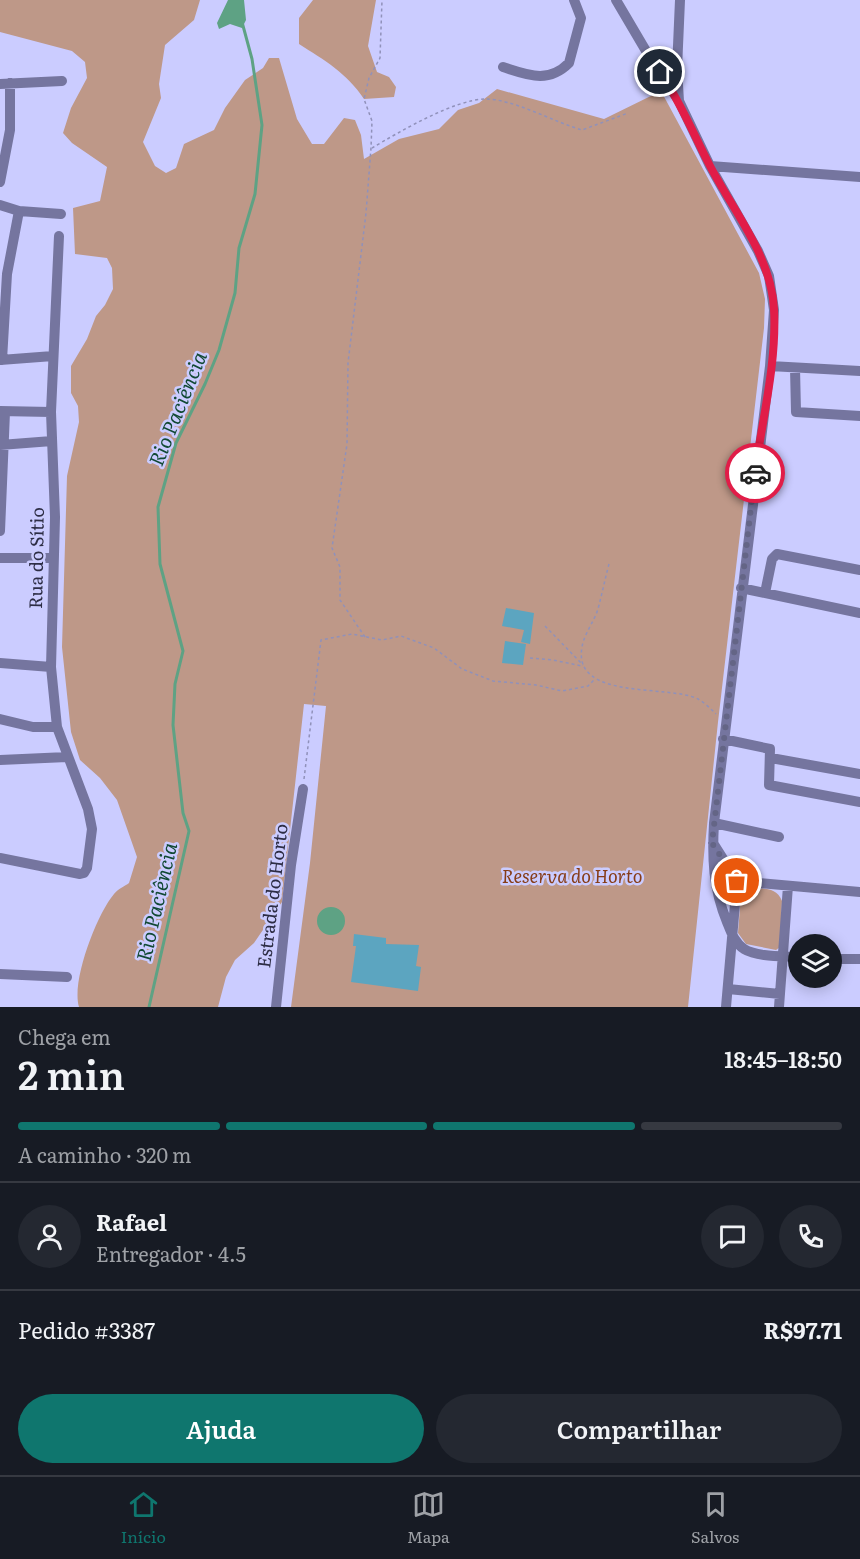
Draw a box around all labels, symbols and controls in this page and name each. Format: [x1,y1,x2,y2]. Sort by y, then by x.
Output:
pin [634,46,685,97]
icon: home [643,55,676,88]
water label: Rio Paciência [140,346,213,470]
courier [725,443,785,503]
icon: car [739,457,772,490]
street label: Rua do Sítio [21,507,50,609]
street label: Estrada do Horto [249,822,294,970]
water label: Rio Paciência [127,839,183,964]
pin [711,855,762,906]
park label: Reserva do Horto [502,862,642,889]
icon: bag [720,864,753,897]
map controls [788,934,842,988]
button: layers [788,934,842,988]
text: Chega em [18,1021,111,1051]
text: 18:45–18:50 [724,1042,842,1075]
text: 2 min [18,1044,125,1102]
text: A caminho · 320 m [18,1139,191,1169]
button: person [18,1205,81,1268]
text: Rafael [96,1205,167,1238]
button: chat [701,1205,764,1268]
button: phone [779,1205,842,1268]
text: Entregador · 4.5 [96,1238,246,1268]
text: Pedido #3387 [18,1313,155,1346]
text: R$97.71 [764,1313,842,1346]
button: Ajuda [18,1394,424,1463]
button: Compartilhar [436,1394,842,1463]
tab: Início [121,1488,166,1548]
tab: Mapa [407,1488,450,1548]
tab: Salvos [691,1488,739,1548]

